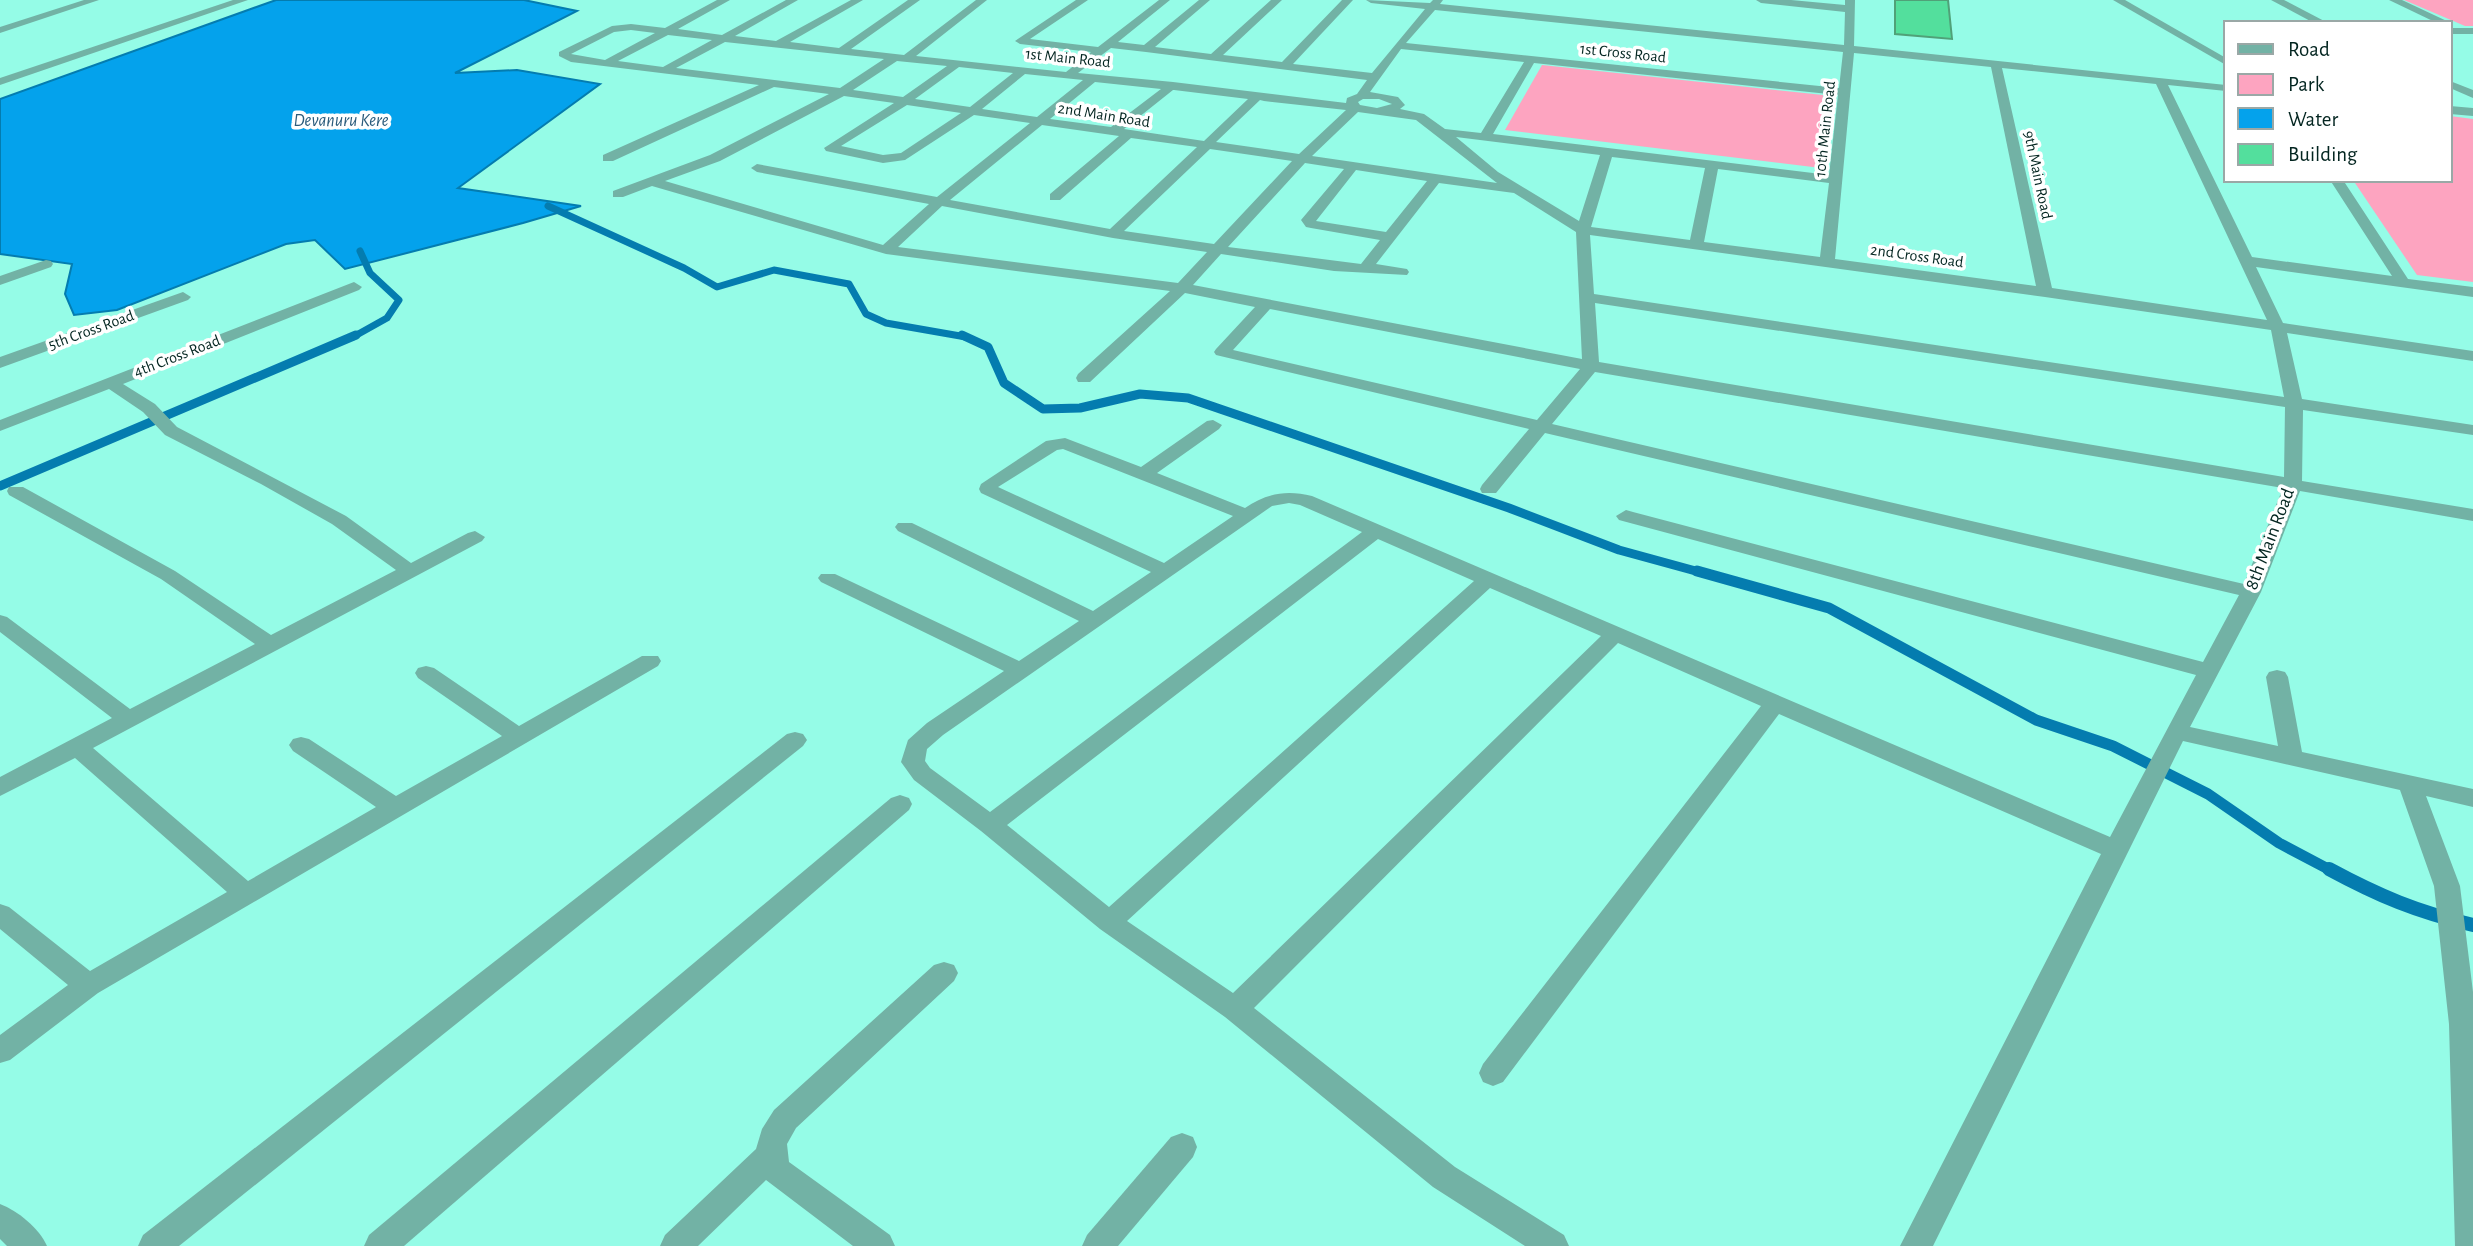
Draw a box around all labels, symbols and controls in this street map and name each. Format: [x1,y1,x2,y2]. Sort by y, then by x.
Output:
legend [2224,21,2452,182]
text: Road [2288,39,2330,60]
street label: 1st Cross Road [1579,41,1667,65]
street label: 1st Main Road [1025,46,1111,70]
text: Park [2288,74,2325,95]
street label: 10th Main Road [1812,80,1838,178]
street label: 2nd Main Road [1057,100,1151,130]
text: Water [2288,109,2338,130]
water label: Devanuru Kere [293,112,389,130]
street label: 9th Main Road [2021,129,2055,221]
text: Building [2288,144,2358,165]
street label: 2nd Cross Road [1869,242,1965,270]
street label: 5th Cross Road [46,307,136,353]
street label: 4th Cross Road [132,332,222,380]
street label: 8th Main Road [2242,486,2298,592]

